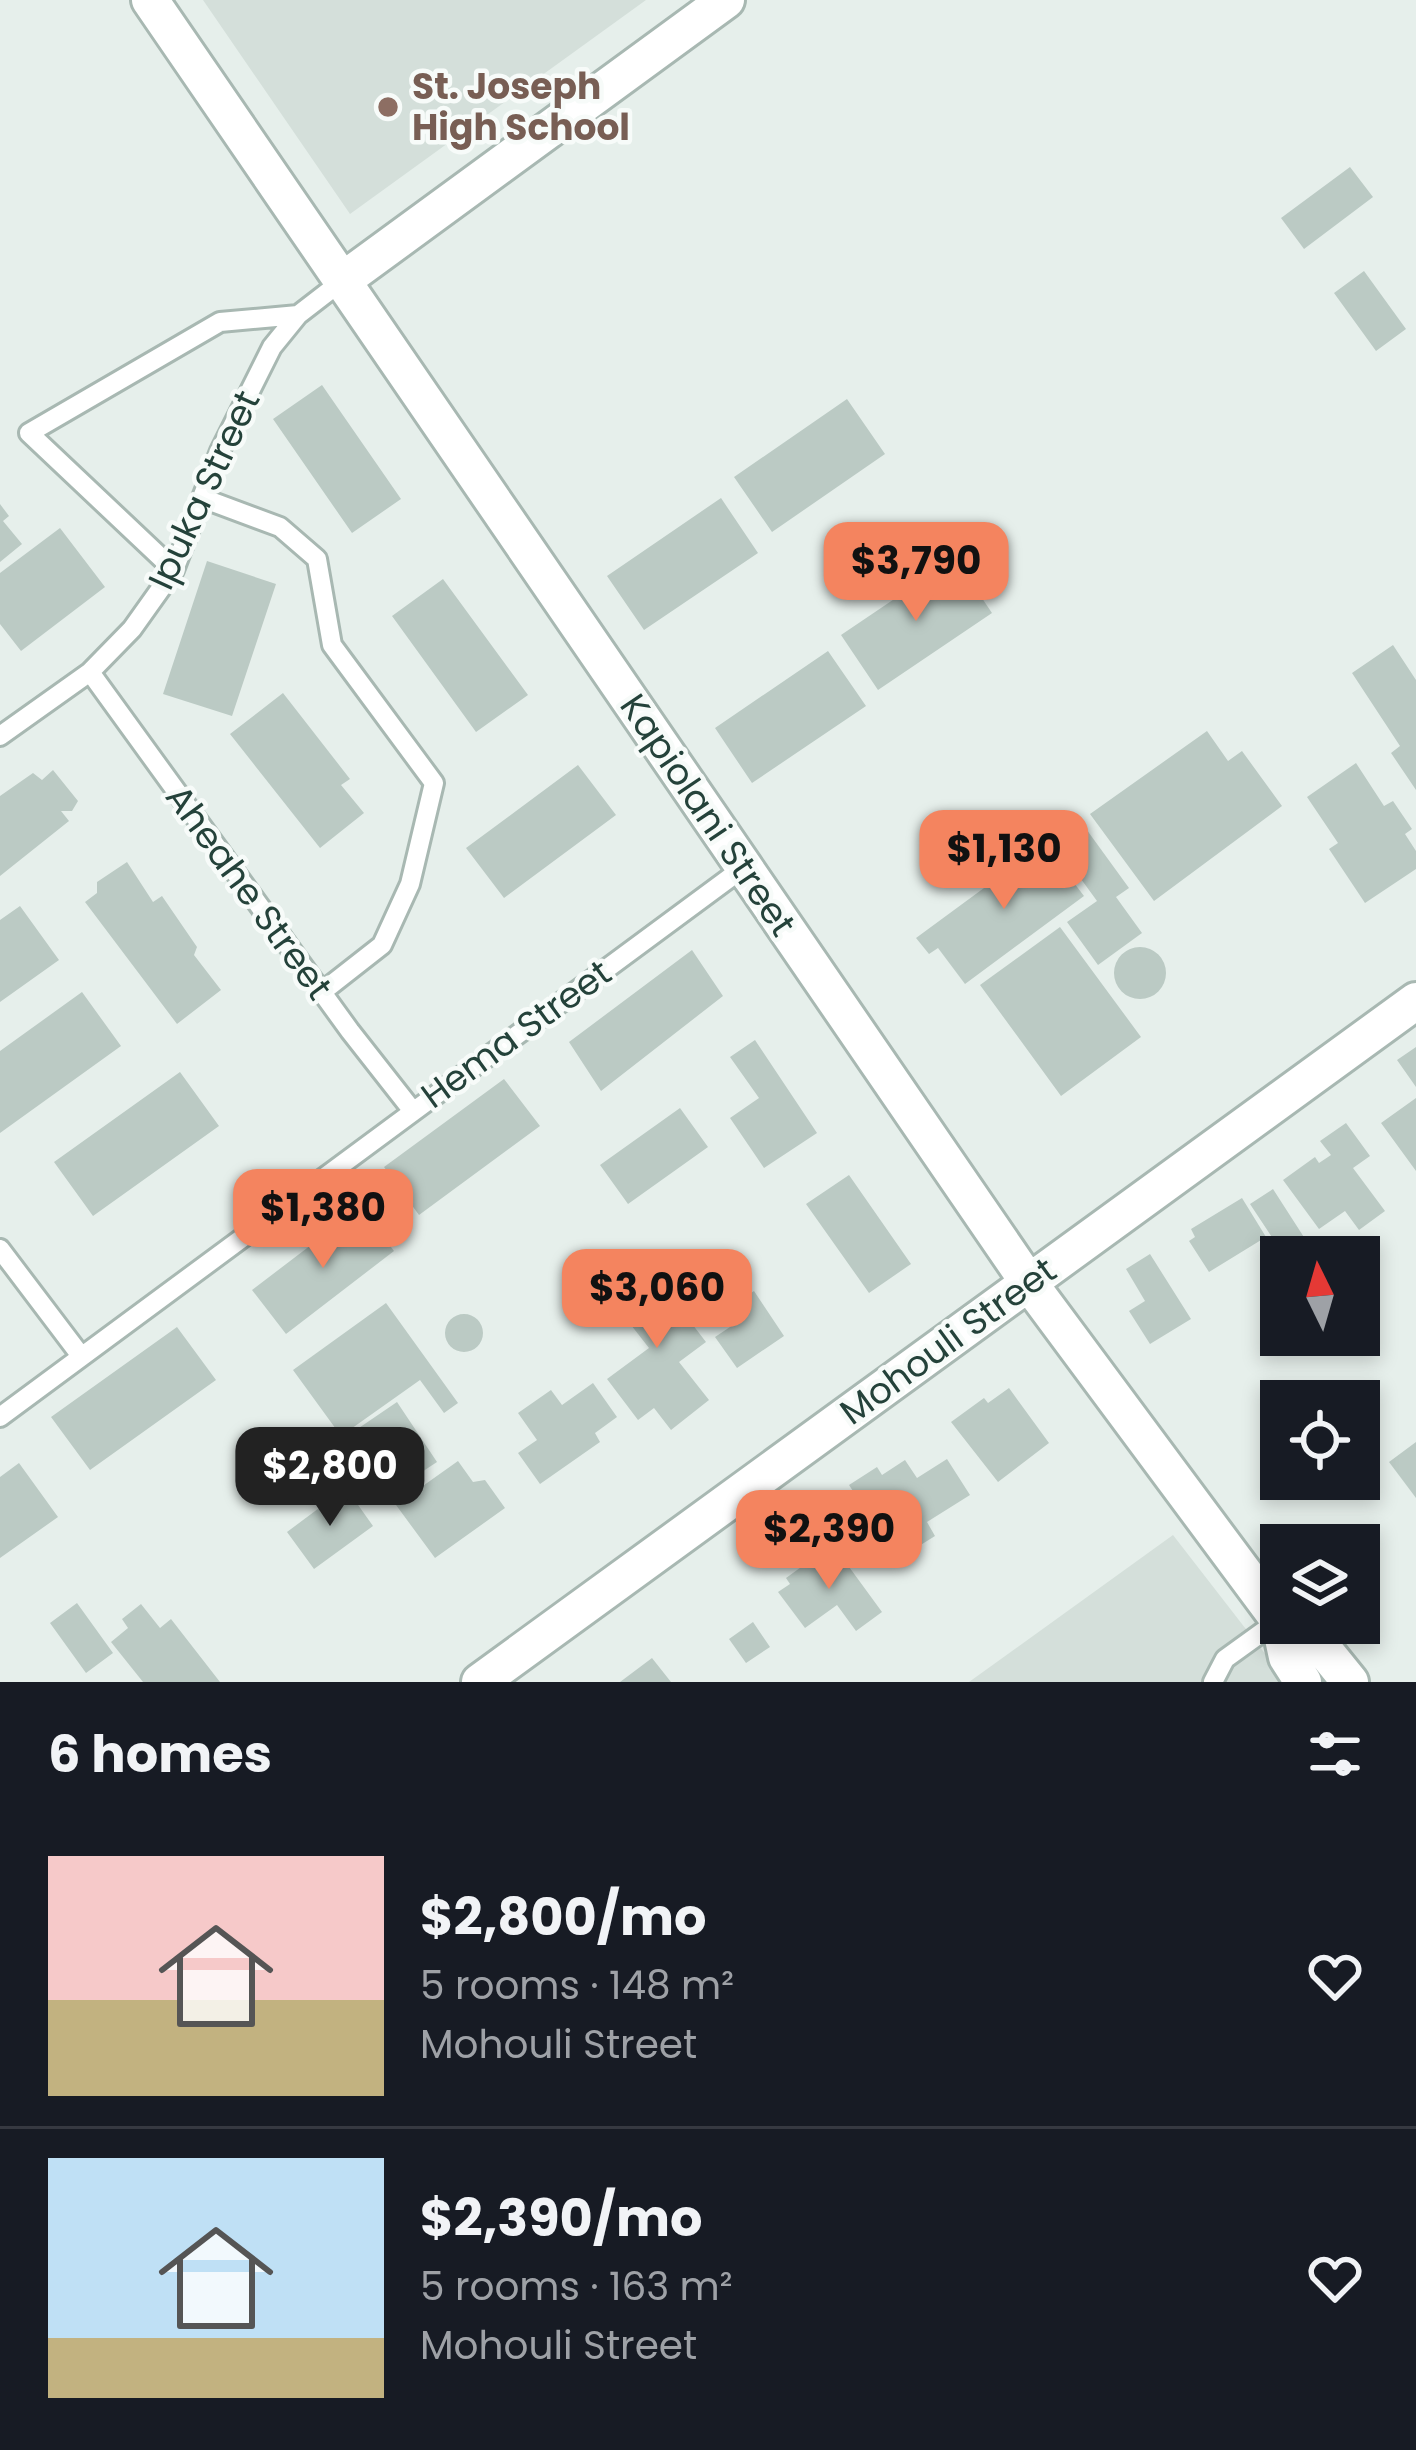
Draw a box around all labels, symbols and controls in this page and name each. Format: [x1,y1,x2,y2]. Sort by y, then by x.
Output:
place label: St. Joseph High School [412,61,630,153]
marker: St. Joseph High School [375,94,401,120]
street label: Ipuka Street [136,382,272,598]
pin: $3,790 [818,522,1014,624]
text: $3,790 [851,533,981,588]
street label: Kapiolani Street [608,684,808,946]
street label: Aheahe Street [154,774,344,1010]
pin: $1,130 [906,810,1102,912]
text: $1,130 [946,821,1062,876]
street label: Hema Street [411,948,621,1120]
pin: $1,380 [225,1169,421,1271]
text: $1,380 [260,1180,386,1235]
north arrow [1260,1236,1380,1356]
map controls [1260,1236,1380,1644]
street label: Mohouli Street [830,1245,1066,1437]
pin: $3,060 [559,1249,755,1351]
text: $3,060 [589,1260,725,1315]
button: locate [1260,1380,1380,1500]
pin: $2,800 [232,1427,428,1529]
text: $2,800 [262,1438,398,1493]
pin: $2,390 [731,1490,927,1592]
text: $2,390 [763,1501,895,1556]
button: layers [1260,1524,1380,1644]
text: 6 homes [48,1718,272,1790]
icon: filters [1302,1721,1368,1787]
text: $2,800/mo [420,1881,706,1953]
icon: home [144,1904,288,2048]
icon: heart [1302,1943,1368,2009]
text: 5 rooms · 148 m² [420,1958,734,2013]
text: Mohouli Street [420,2017,697,2072]
text: $2,390/mo [420,2182,702,2254]
icon: home [144,2206,288,2350]
icon: heart [1302,2245,1368,2311]
text: 5 rooms · 163 m² [420,2259,733,2314]
text: Mohouli Street [420,2318,697,2373]

